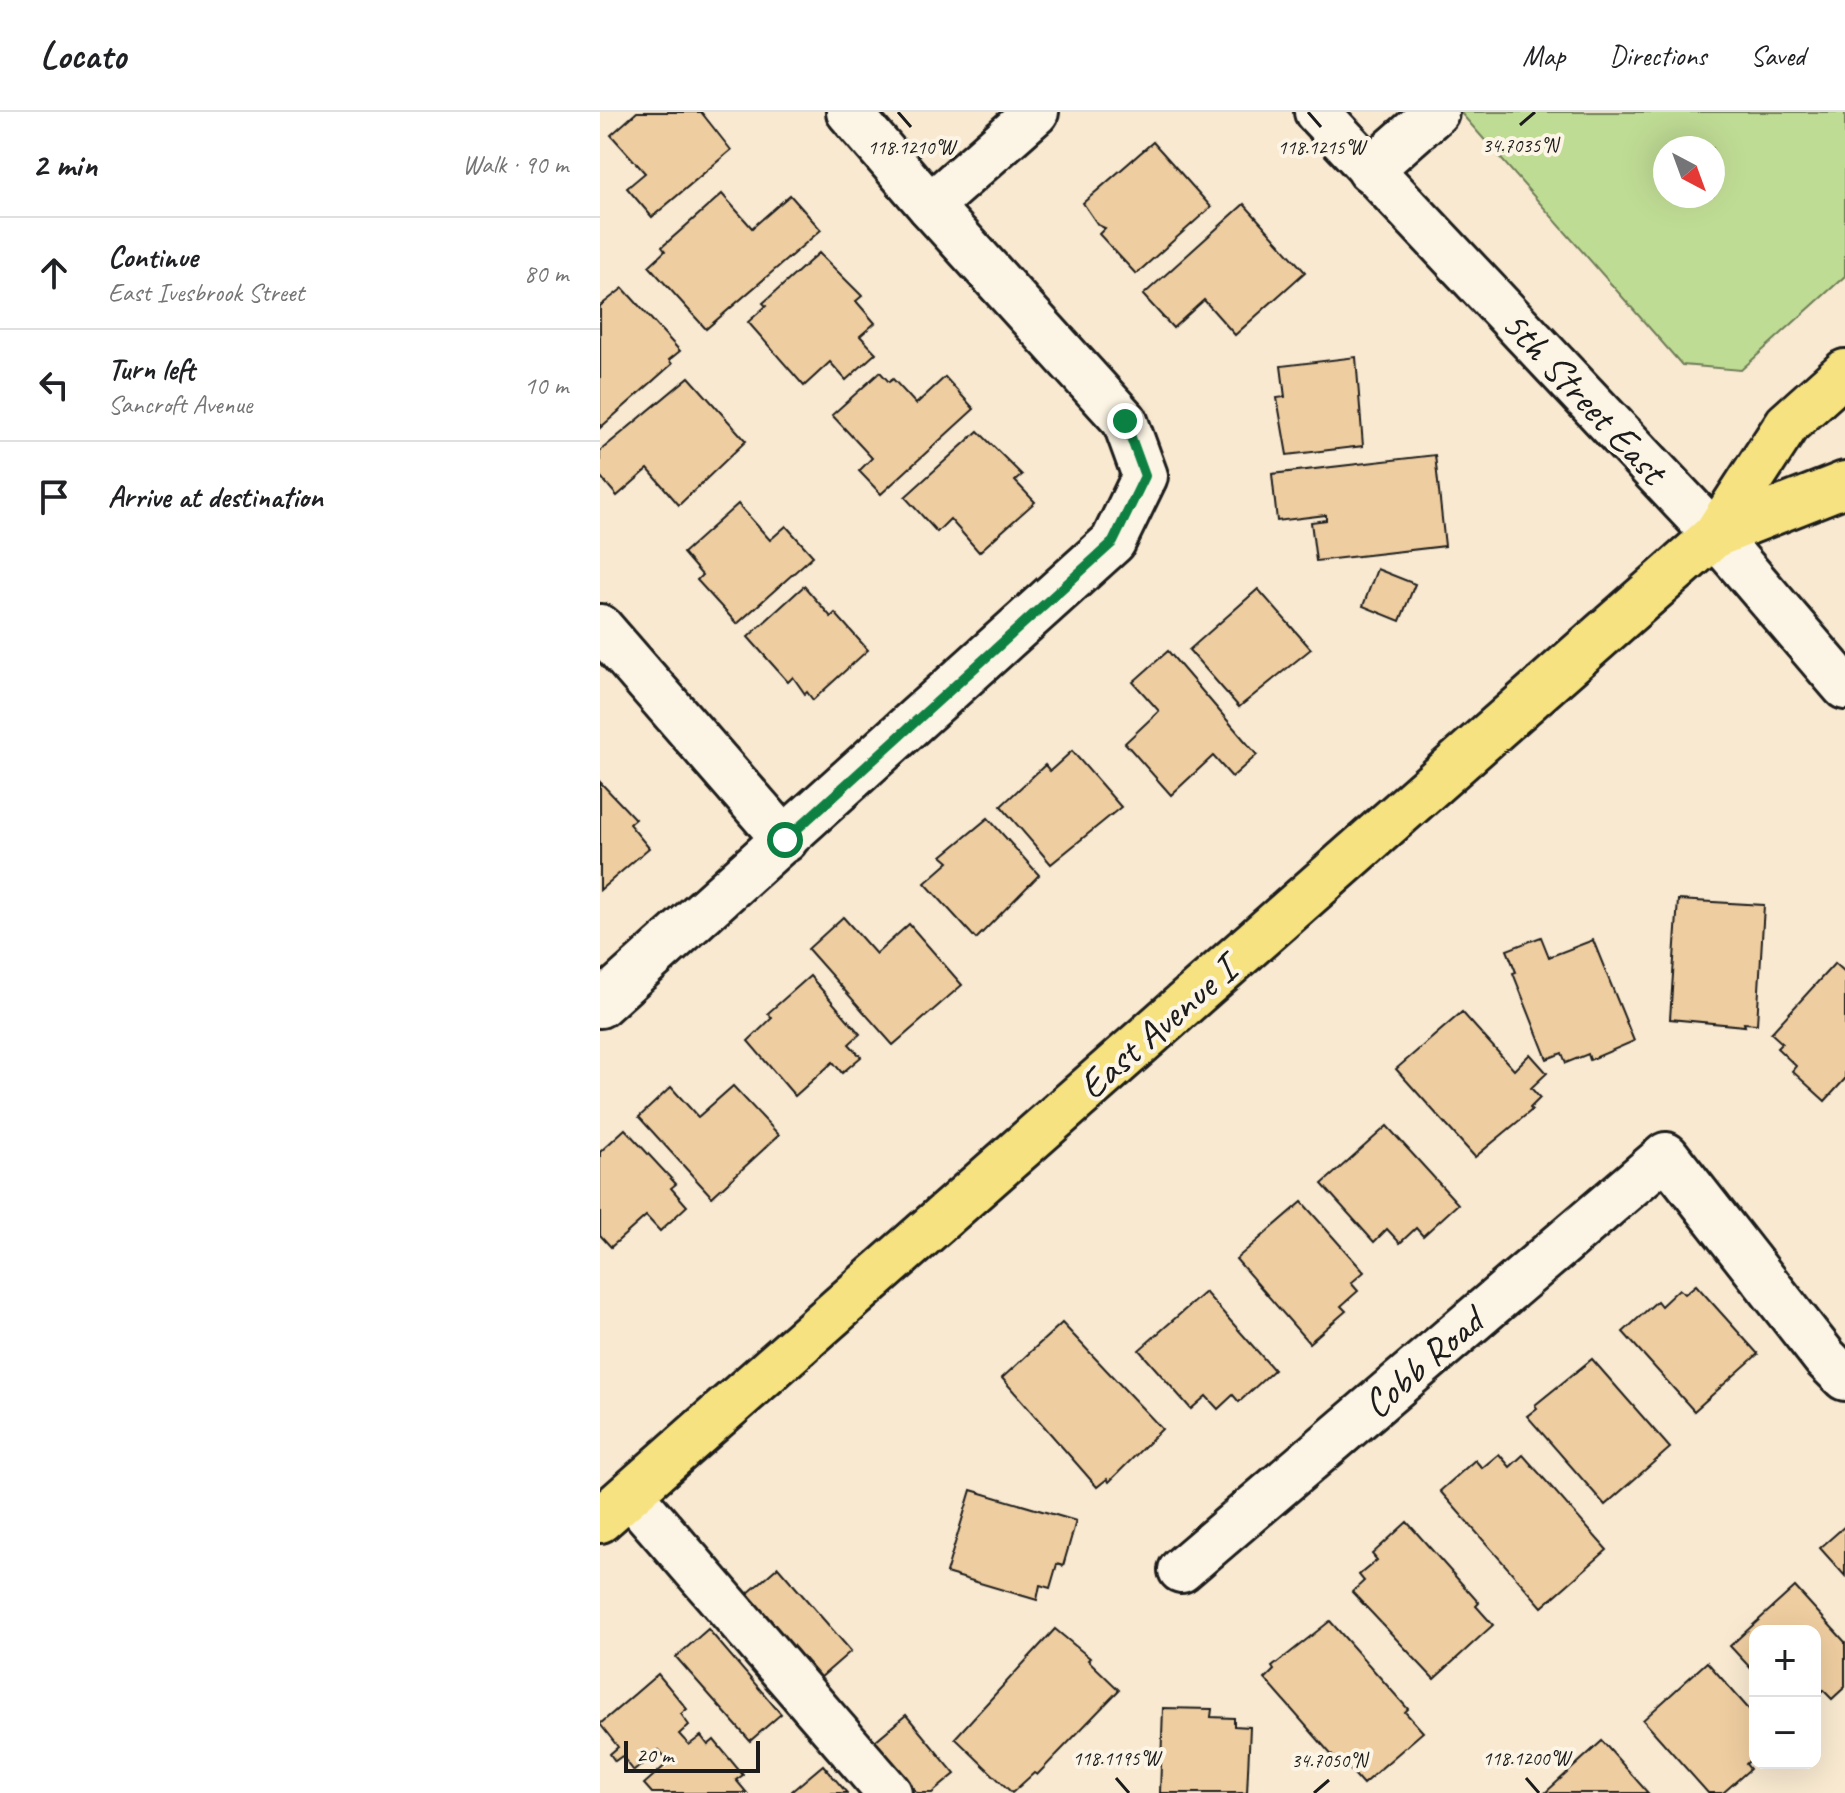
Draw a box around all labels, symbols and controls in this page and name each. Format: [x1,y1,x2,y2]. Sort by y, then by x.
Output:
text: Locato [40,32,126,79]
text: Map [1522,38,1565,73]
text: Directions [1609,38,1707,73]
text: Saved [1751,38,1805,73]
text: 34.7035°N [1482,133,1561,158]
text: 118.1210°W [867,135,958,160]
text: 118.1215°W [1277,135,1368,160]
north arrow [1653,136,1725,208]
text: 2 min [32,143,97,186]
text: Walk · 90 m [462,148,568,181]
text: Continue [108,238,198,276]
icon: ahead [32,251,76,295]
text: 80 m [524,257,568,290]
text: East Ivesbrook Street [108,276,304,309]
street label: 5th Street East [1491,300,1680,497]
text: Turn left [108,350,195,388]
icon: left [32,363,76,407]
text: 10 m [524,369,568,402]
text: Sancroft Avenue [108,388,252,421]
route end [1107,403,1143,439]
icon: arrive [32,475,76,519]
text: Arrive at destination [108,478,323,516]
route start [767,822,803,858]
street label: East Avenue I [1068,940,1253,1110]
street label: Cobb Road [1352,1294,1498,1429]
map controls [1749,1625,1821,1769]
button: + [1749,1625,1821,1697]
button: − [1749,1697,1821,1769]
scale bar [624,1737,760,1773]
text: 20 m [636,1741,673,1769]
text: 118.1195°W [1072,1746,1163,1771]
text: 118.1200°W [1482,1746,1573,1771]
text: 34.7050°N [1291,1748,1370,1773]

